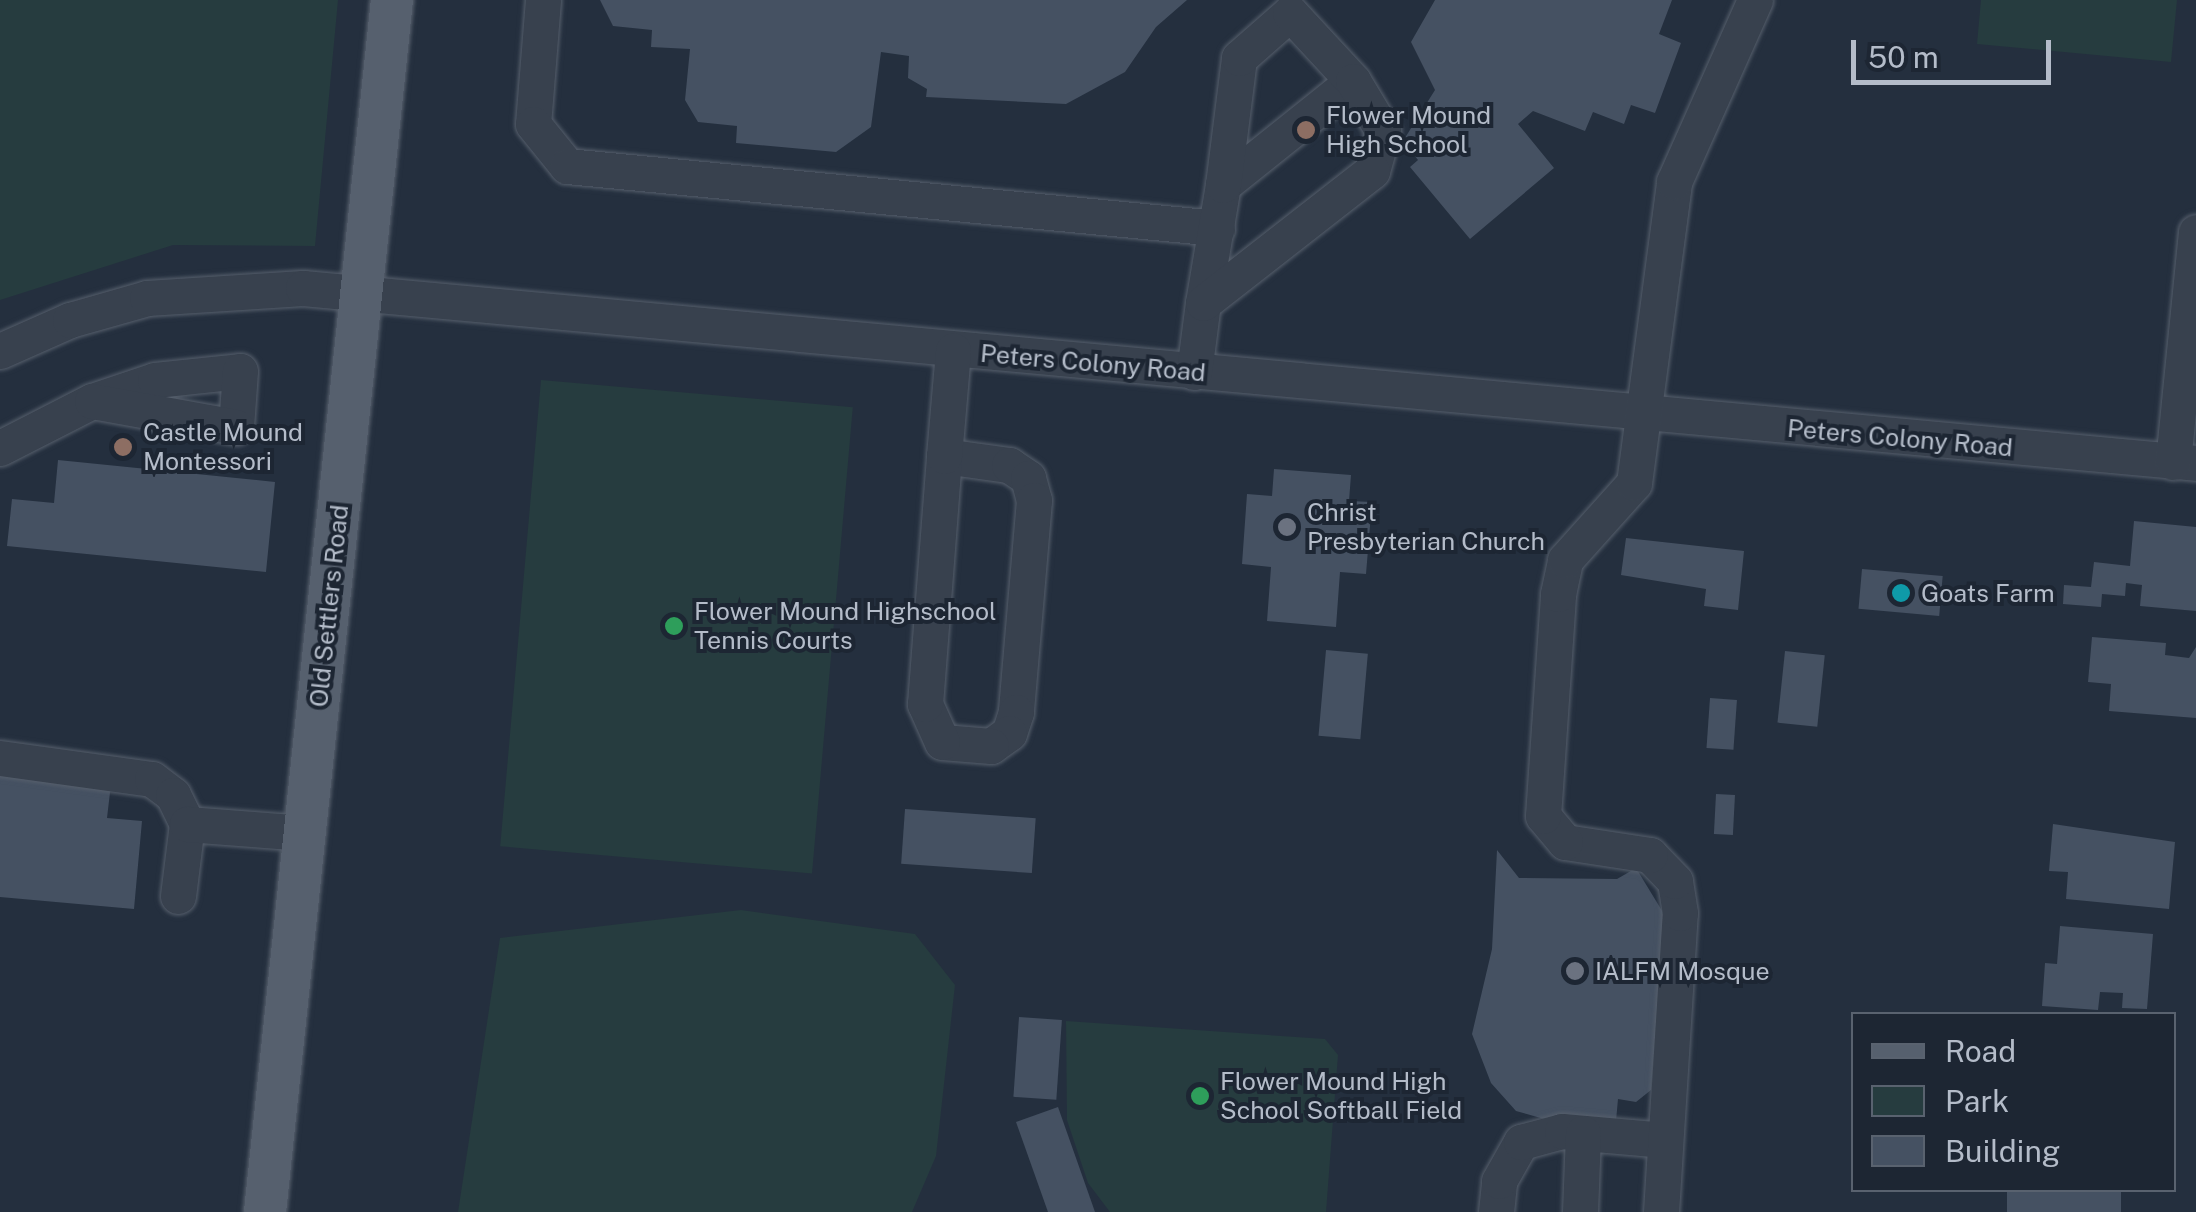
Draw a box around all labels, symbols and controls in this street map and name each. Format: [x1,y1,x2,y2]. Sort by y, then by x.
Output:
scale bar [1856,20,2056,82]
text: 50 m [1868,39,1939,75]
place label: Flower Mound High School [1326,101,1491,160]
marker: Flower Mound High School [1295,119,1317,141]
street label: Peters Colony Road [979,338,1207,388]
street label: Peters Colony Road [1786,413,2014,463]
place label: Castle Mound Montessori [143,418,303,477]
marker: Castle Mound Montessori [112,436,134,458]
place label: Christ Presbyterian Church [1307,498,1545,557]
street label: Old Settlers Road [303,503,355,709]
marker: Christ Presbyterian Church [1276,516,1298,538]
place label: Goats Farm [1921,578,2055,608]
marker: Goats Farm [1890,582,1912,604]
place label: Flower Mound Highschool Tennis Courts [694,597,997,656]
marker: Flower Mound Highschool Tennis Courts [663,615,685,637]
place label: IALFM Mosque [1595,956,1770,986]
marker: IALFM Mosque [1564,960,1586,982]
legend [1851,1012,2176,1192]
text: Road [1945,1033,2016,1069]
place label: Flower Mound High School Softball Field [1220,1067,1462,1126]
text: Park [1945,1083,2009,1119]
marker: Flower Mound High School Softball Field [1189,1085,1211,1107]
text: Building [1945,1133,2060,1169]

